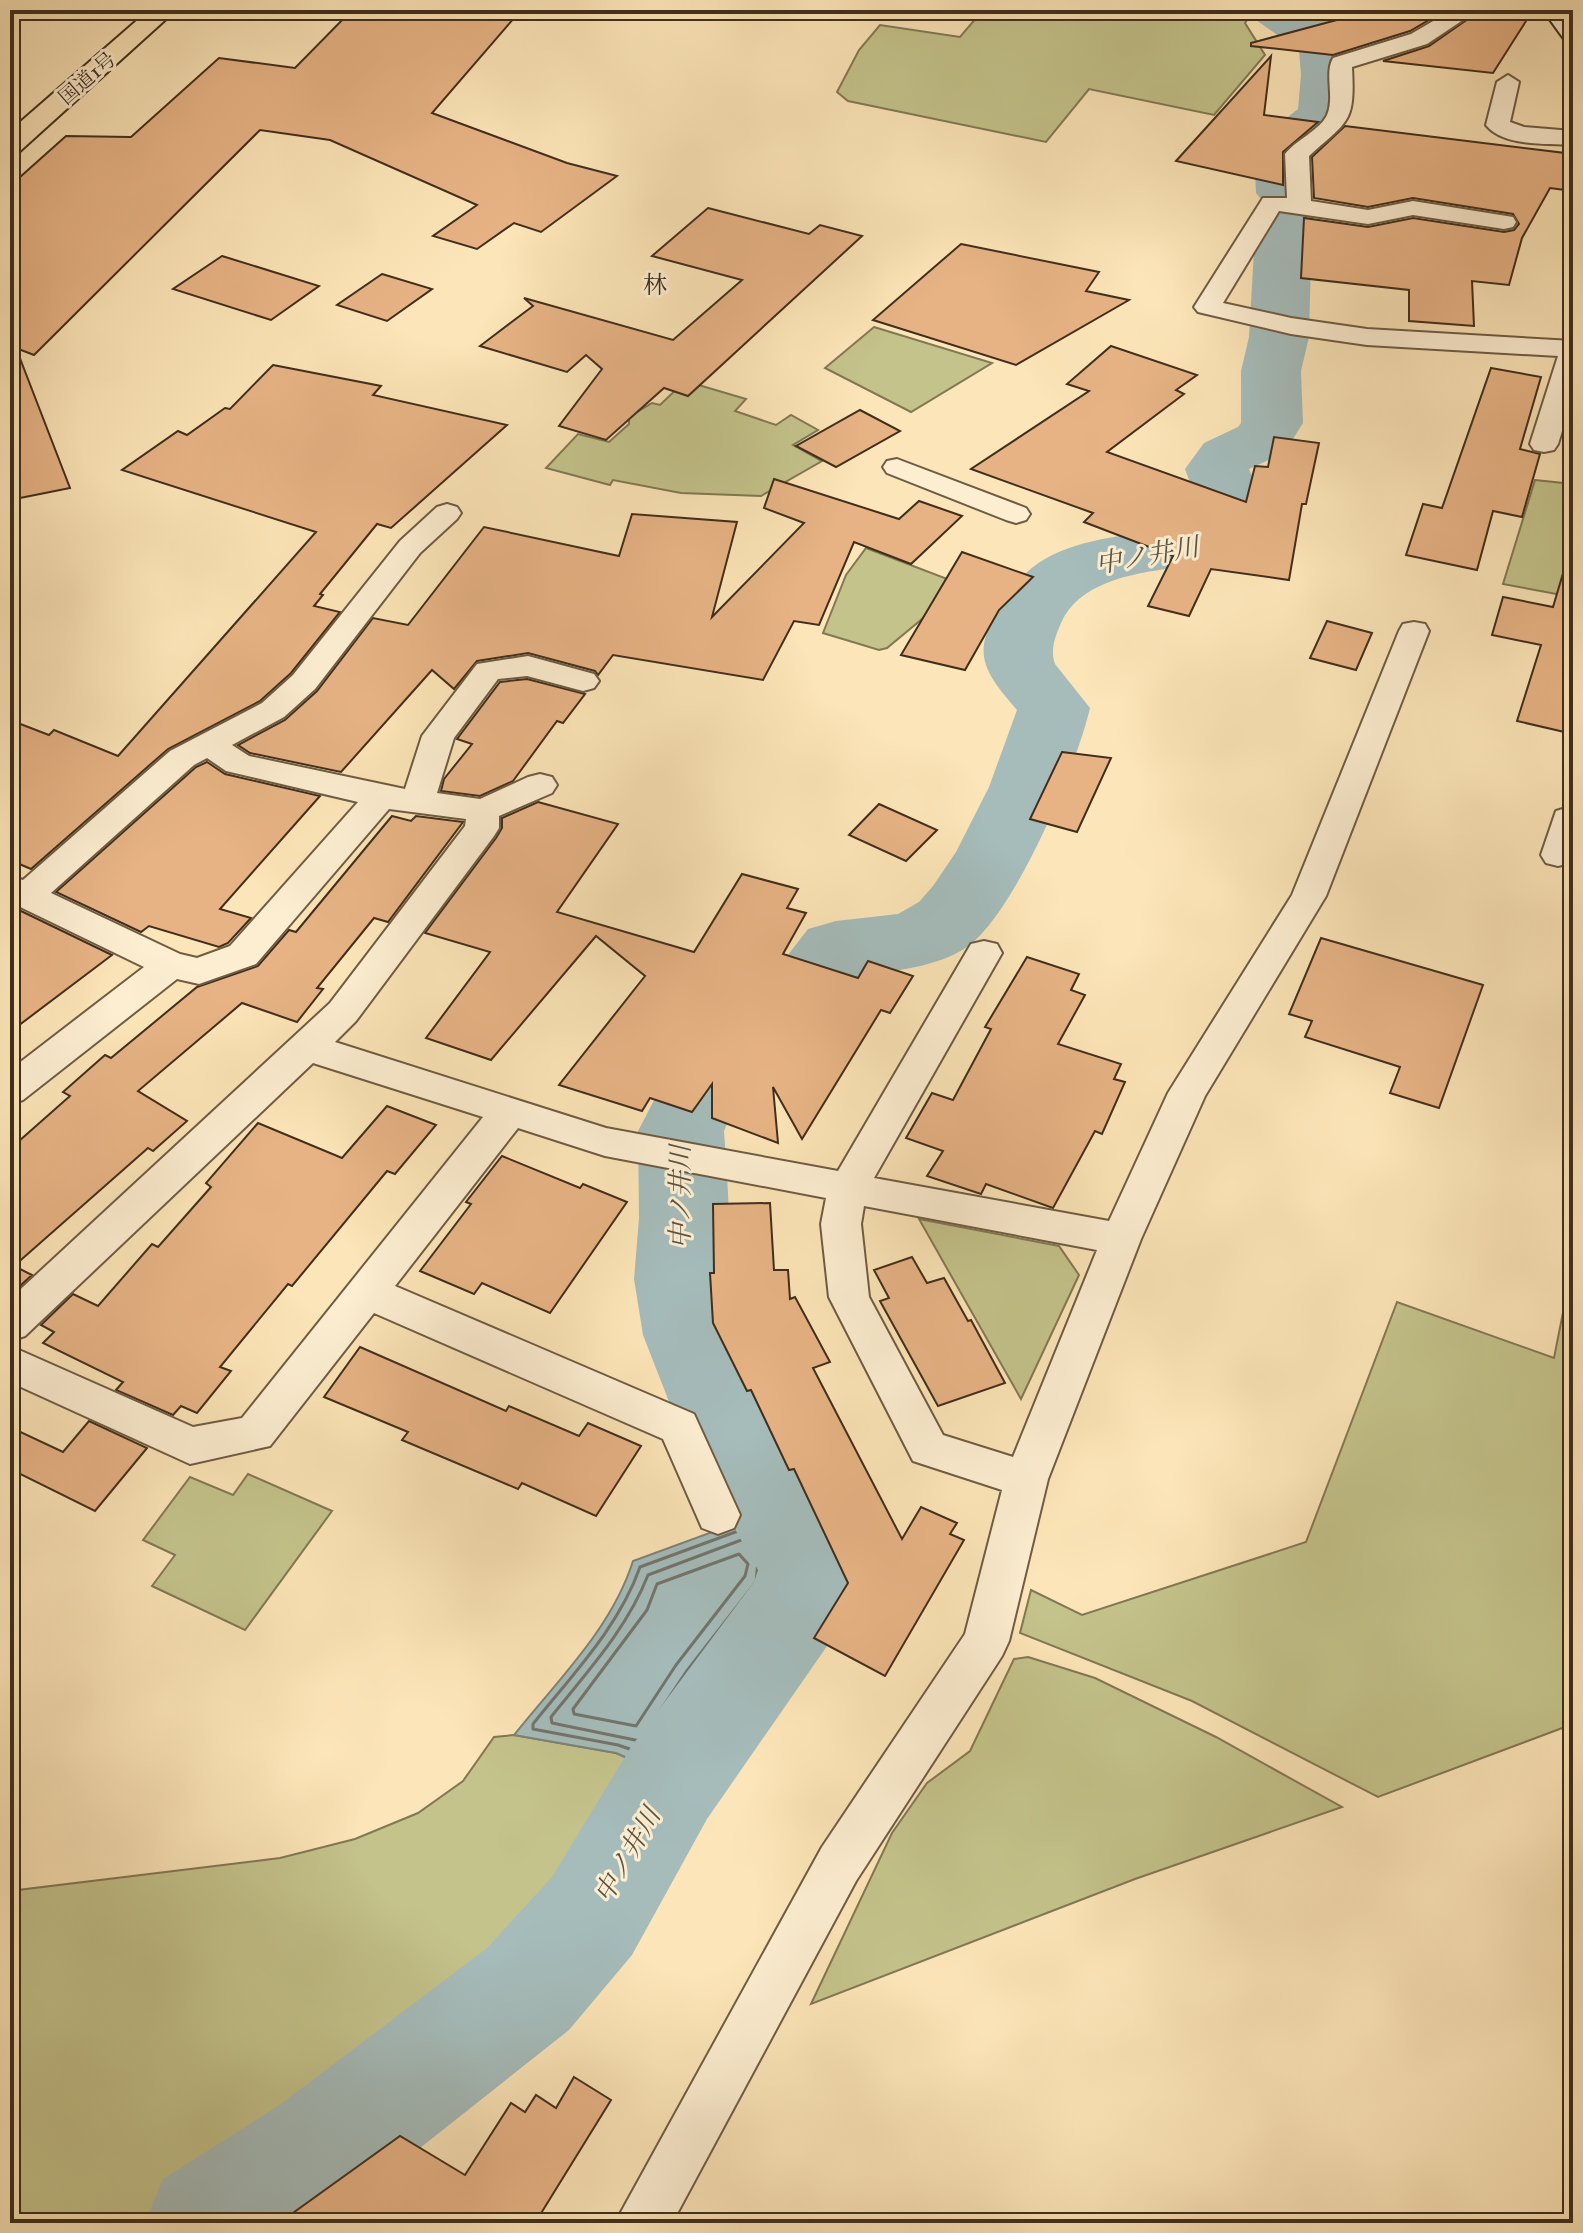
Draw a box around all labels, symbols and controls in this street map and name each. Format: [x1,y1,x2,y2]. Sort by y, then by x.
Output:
street label: 国道1号 [54,47,120,109]
district label: 林 [643,270,667,300]
water label: 中ノ井川 [1093,530,1204,580]
water label: 中ノ井川 [664,1142,696,1249]
water label: 中ノ井川 [587,1799,668,1908]

